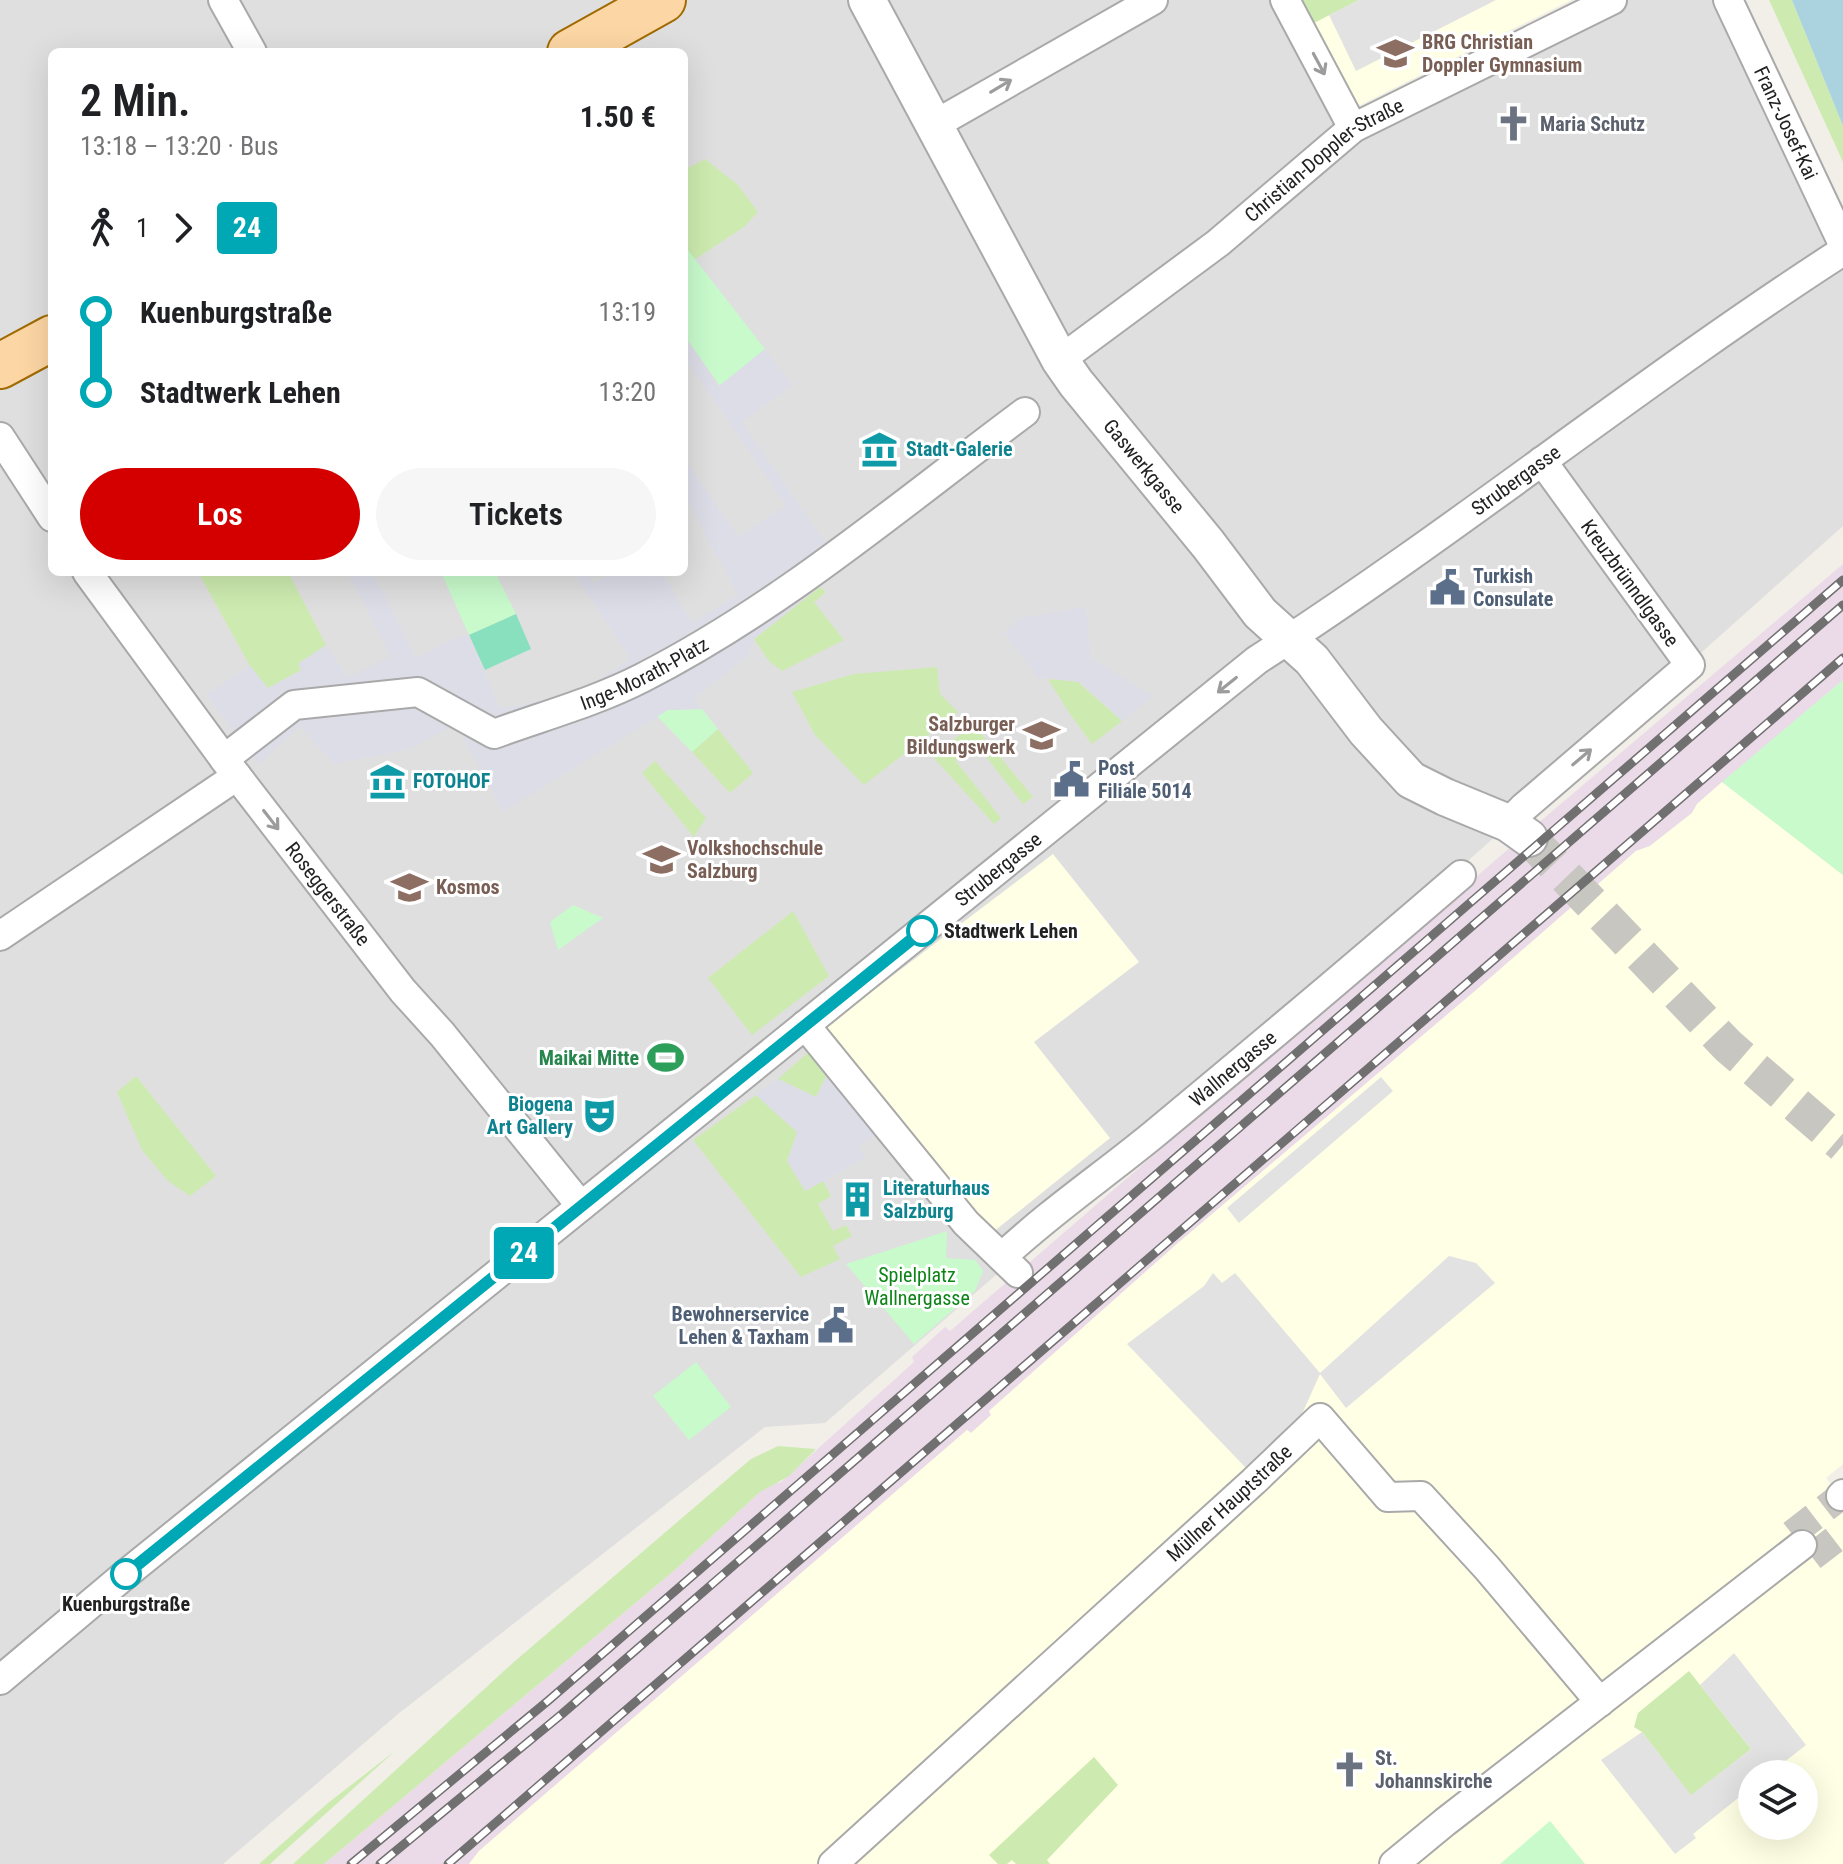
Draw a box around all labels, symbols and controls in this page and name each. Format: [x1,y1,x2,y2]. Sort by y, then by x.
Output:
place label: BRG Christian Doppler Gymnasium [1422,30,1582,77]
school or university icon: BRG Christian Doppler Gymnasium [1377,35,1415,73]
one-way arrow [1312,51,1328,75]
street label: Franz-Josef-Kai [1749,62,1823,184]
text: 2 Min. [80,75,191,127]
one-way arrow [989,77,1012,93]
street label: Christian-Doppler-Straße [1240,93,1407,227]
text: 1.50 € [580,99,656,134]
church icon: Maria Schutz [1495,105,1533,143]
place label: Maria Schutz [1540,112,1645,136]
text: 13:18 – 13:20 · Bus [80,131,279,161]
icon: walk [80,206,124,250]
icon: forward [161,206,205,250]
text: 24 [233,211,261,244]
text: 1 [136,213,149,243]
text: Kuenburgstraße [140,295,332,330]
text: 13:19 [599,297,656,327]
text: Stadtwerk Lehen [140,375,341,410]
text: 13:20 [599,377,656,407]
street label: Gaswerkgasse [1098,414,1190,518]
museum icon: Stadt-Galerie [861,430,899,468]
place label: Stadt-Galerie [906,437,1013,461]
street label: Strubergasse [1467,440,1565,521]
button: Los [80,468,360,560]
button: Tickets [376,468,656,560]
street label: Kreuzbrünndlgasse [1576,515,1684,651]
place label: Turkish Consulate [1473,564,1553,611]
public building icon: Turkish Consulate [1428,569,1466,607]
street label: Inge-Morath-Platz [577,632,713,715]
one-way arrow [1217,676,1238,694]
place label: Salzburger Bildungswerk [907,712,1015,759]
school or university icon: Salzburger Bildungswerk [1022,717,1060,755]
one-way arrow [1572,748,1592,766]
place label: Post Filiale 5014 [1098,756,1192,803]
public building icon: Post Filiale 5014 [1053,760,1091,798]
museum icon: FOTOHOF [368,762,406,800]
place label: FOTOHOF [413,769,491,793]
one-way arrow [262,809,280,830]
street label: Strubergasse [950,827,1046,911]
place label: Volkshochschule Salzburg [687,836,823,883]
street label: Roseggerstraße [280,837,375,950]
school or university icon: Volkshochschule Salzburg [642,840,680,878]
school or university icon: Kosmos [391,868,429,906]
place label: Kosmos [436,875,500,899]
marker: Stadtwerk Lehen [907,916,937,946]
place label: Stadtwerk Lehen [944,919,1078,943]
street label: Wallnergasse [1185,1025,1281,1112]
sports icon: Maikai Mitte [646,1039,684,1077]
place label: Maikai Mitte [539,1046,639,1070]
place label: Biogena Art Gallery [487,1092,573,1139]
theatre icon: Biogena Art Gallery [580,1096,618,1134]
place label: Literaturhaus Salzburg [883,1176,990,1223]
building icon: Literaturhaus Salzburg [838,1181,876,1219]
line badge: 24 [488,1227,560,1279]
text: 24 [510,1236,538,1269]
park label: Spielplatz Wallnergasse [864,1263,970,1310]
place label: Bewohnerservice Lehen & Taxham [671,1302,809,1349]
public building icon: Bewohnerservice Lehen & Taxham [816,1306,854,1344]
street label: Müllner Hauptstraße [1162,1440,1297,1566]
marker: Kuenburgstraße [111,1559,141,1589]
place label: Kuenburgstraße [62,1592,190,1616]
place label: St. Johannskirche [1375,1746,1492,1793]
church icon: St. Johannskirche [1330,1751,1368,1789]
map controls [1738,1760,1818,1840]
button: layers [1738,1760,1818,1840]

